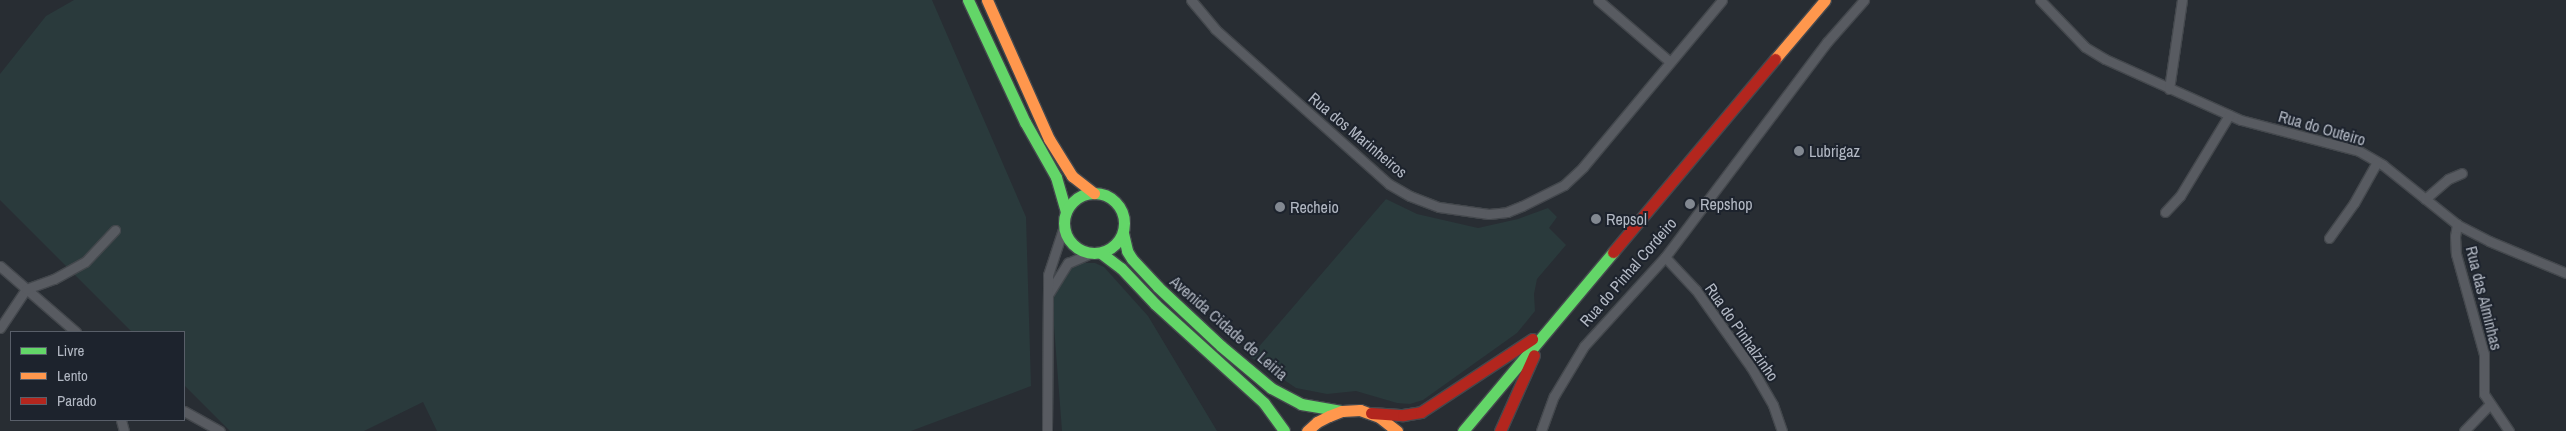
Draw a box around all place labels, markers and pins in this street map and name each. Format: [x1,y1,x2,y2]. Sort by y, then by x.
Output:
place label: Lubrigaz [1809,141,1860,161]
marker: Lubrigaz [1793,145,1805,157]
place label: Repshop [1700,194,1753,214]
place label: Recheio [1290,197,1339,217]
marker: Repshop [1684,198,1696,210]
marker: Recheio [1274,201,1286,213]
place label: Repsol [1606,209,1647,229]
marker: Repsol [1590,213,1602,225]

